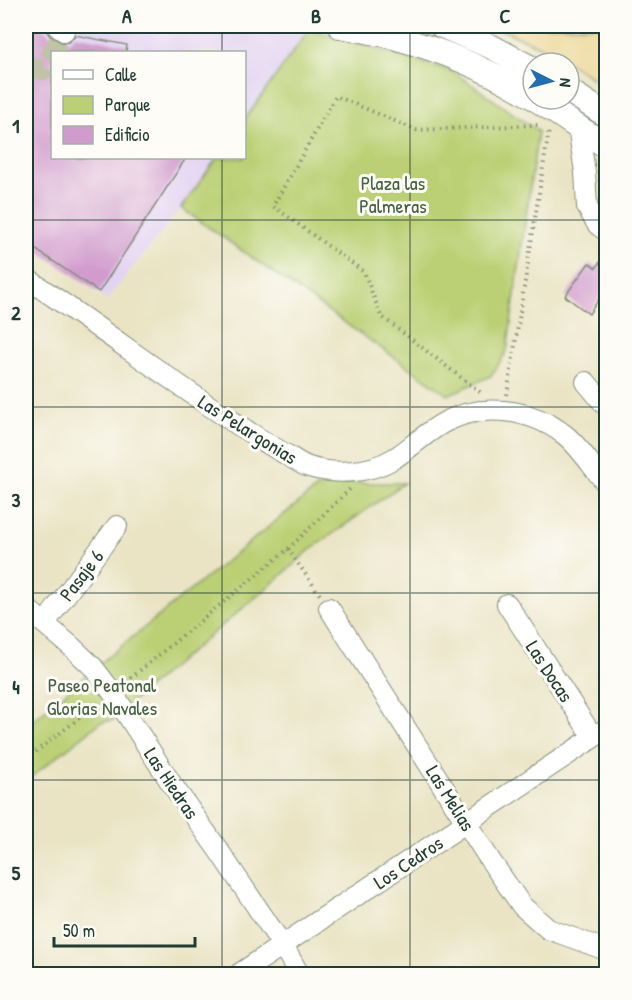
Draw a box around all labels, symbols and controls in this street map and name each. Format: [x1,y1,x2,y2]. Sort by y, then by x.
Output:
text: A [122,2,132,29]
text: B [311,2,321,29]
text: C [500,2,511,29]
legend [51,51,246,159]
north arrow [521,51,581,111]
text: Calle [105,62,137,87]
text: N [554,77,577,88]
text: Parque [105,92,150,117]
text: 1 [12,112,20,139]
text: Edificio [105,122,149,147]
park label: Plaza las Palmeras [359,169,427,219]
text: 2 [11,299,21,326]
street label: Las Pelargonias [193,388,303,470]
text: 3 [12,486,21,513]
street label: Pasaje 6 [53,544,109,606]
street label: Las Docas [520,635,580,707]
park label: Paseo Peatonal Glorias Navales [47,671,158,721]
text: 4 [12,673,20,700]
street label: Las Hiedras [138,742,206,824]
street label: Las Melias [420,760,482,836]
street label: Los Cedros [368,829,448,895]
text: 5 [12,859,21,886]
scale bar [54,910,195,948]
text: 50 m [63,918,95,943]

